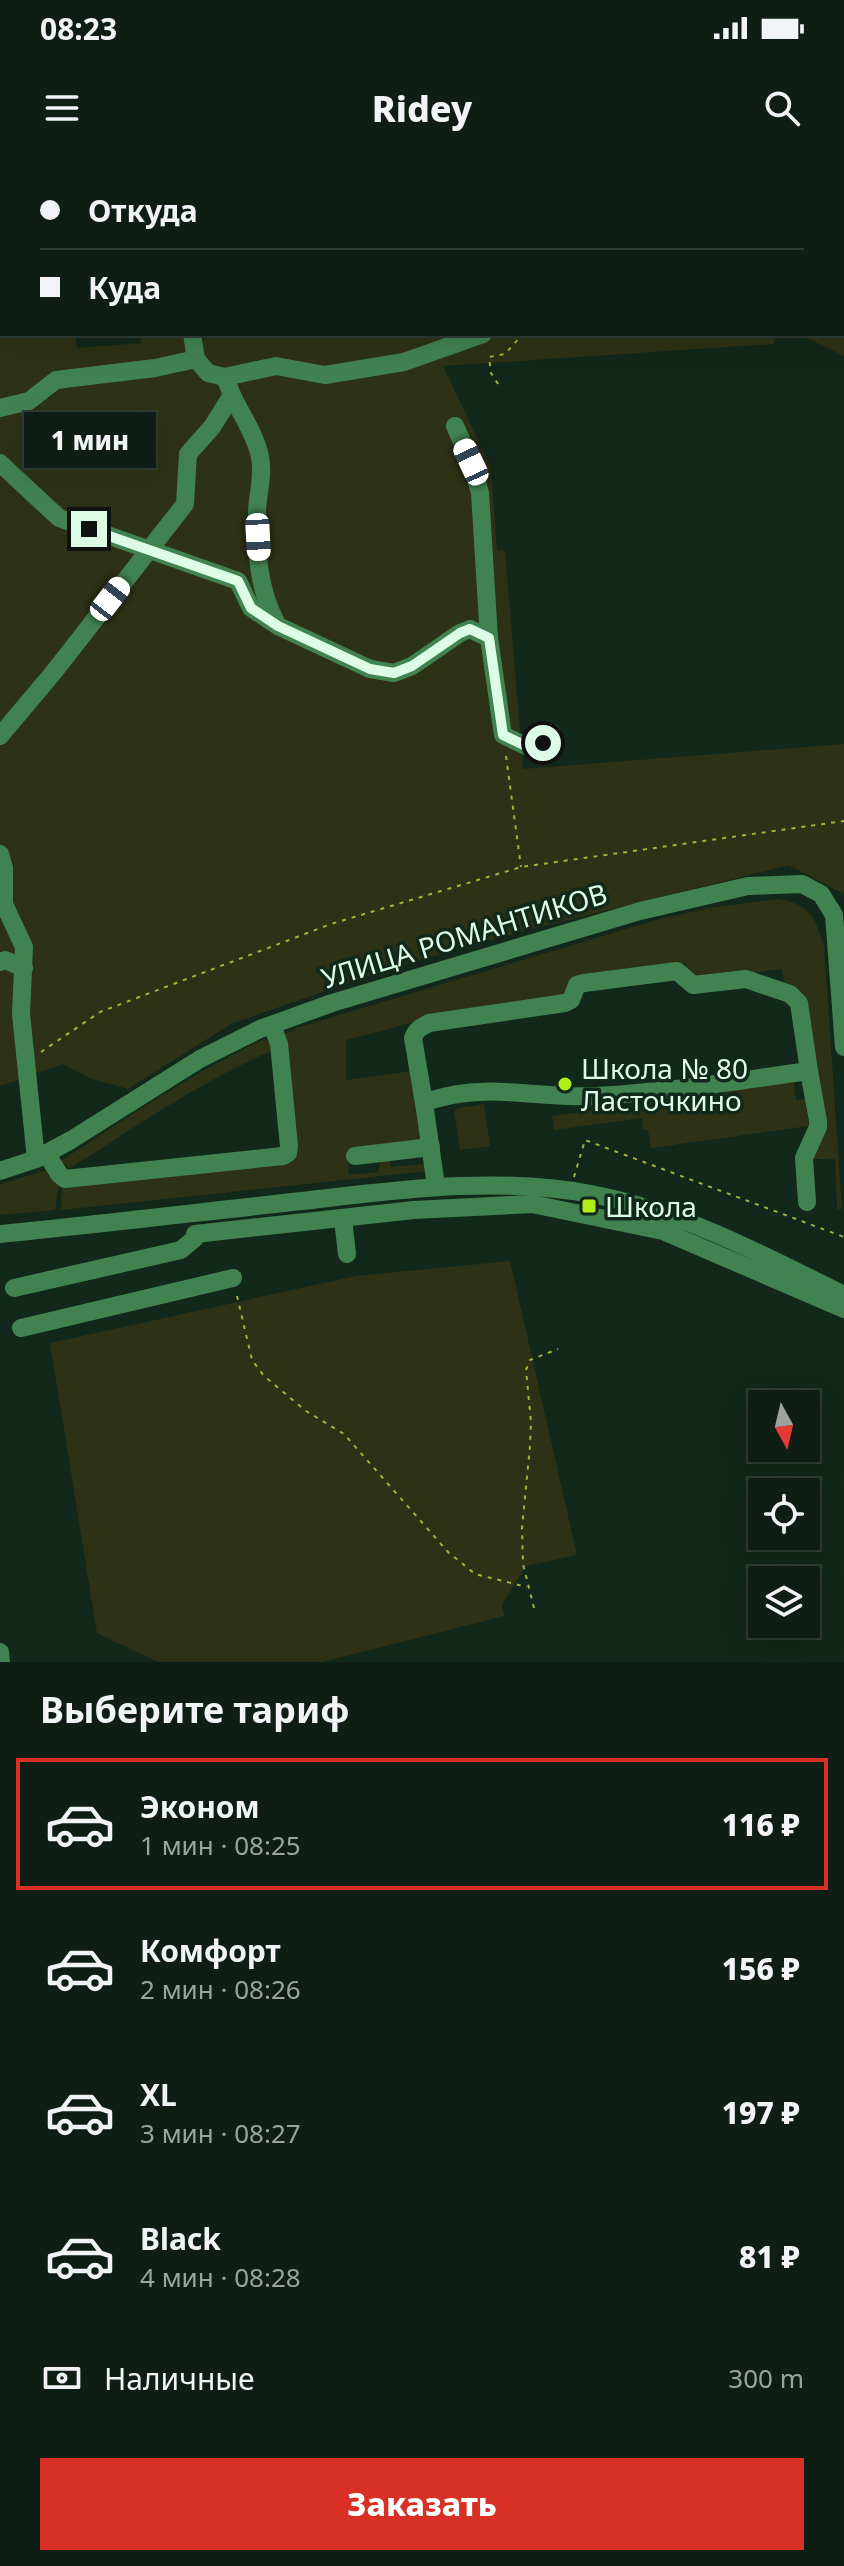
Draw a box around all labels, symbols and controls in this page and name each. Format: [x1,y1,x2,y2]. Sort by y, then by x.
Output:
text: 08:23 [40,8,117,49]
text: Ridey [372,84,472,133]
icon: menu [40,86,84,130]
icon: search [760,86,804,130]
text: Откуда [88,190,198,231]
text: Куда [88,267,161,308]
callout: 1 мин [23,413,155,469]
text: 1 мин [51,422,129,458]
car [450,435,492,489]
route end [71,511,107,547]
car [245,512,271,562]
car [86,573,134,625]
route start [525,725,561,761]
street label: УЛИЦА РОМАНТИКОВ [317,873,611,997]
place label: Школа № 80 Ласточкино [581,1049,748,1119]
marker: Школа № 80 Ласточкино [556,1075,574,1093]
place label: Школа [605,1187,697,1225]
marker: Школа [580,1197,598,1215]
north arrow [748,1390,820,1462]
map controls [748,1390,820,1638]
button: locate [748,1478,820,1550]
button: layers [748,1566,820,1638]
text: Выберите тариф [40,1685,349,1734]
text: Эконом [140,1786,260,1827]
icon: car [44,1788,116,1860]
text: 116 ₽ [722,1804,800,1845]
text: 1 мин · 08:25 [140,1827,301,1863]
text: Комфорт [140,1930,281,1971]
icon: car [44,1932,116,2004]
text: 156 ₽ [722,1948,800,1989]
text: 2 мин · 08:26 [140,1971,301,2007]
text: XL [140,2074,177,2115]
icon: car [44,2076,116,2148]
text: 197 ₽ [722,2092,800,2133]
text: 3 мин · 08:27 [140,2115,301,2151]
text: Black [140,2218,221,2259]
icon: car [44,2220,116,2292]
text: 81 ₽ [739,2236,800,2277]
text: 4 мин · 08:28 [140,2259,301,2295]
icon: cash [40,2356,84,2400]
text: Наличные [104,2358,255,2399]
text: 300 m [728,2360,804,2396]
button: Заказать [40,2458,804,2550]

